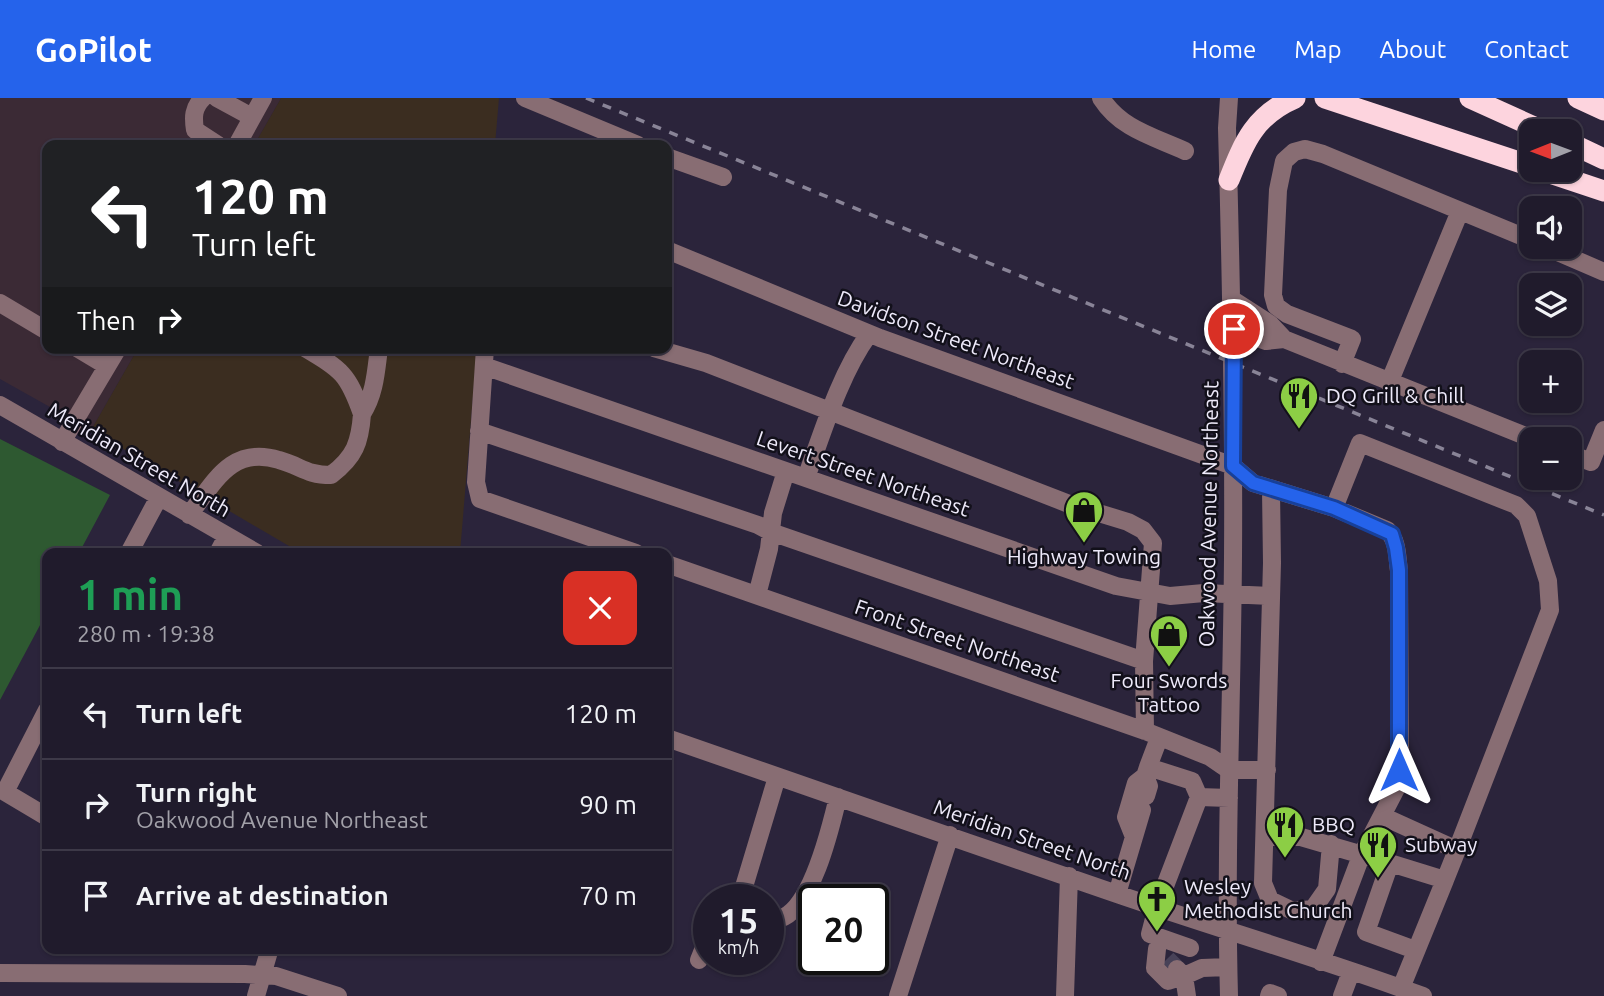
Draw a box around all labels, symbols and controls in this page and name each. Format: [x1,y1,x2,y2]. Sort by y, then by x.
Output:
text: GoPilot [35,31,152,68]
text: Home [1191,36,1256,63]
text: Map [1294,36,1341,63]
text: About [1379,36,1446,63]
text: Contact [1484,36,1569,63]
north arrow [1519,119,1582,182]
map controls [1519,119,1582,490]
icon: left [77,168,168,259]
text: 120 m [192,168,329,223]
button: sound [1519,196,1582,259]
text: Turn left [192,226,316,262]
button: layers [1519,273,1582,336]
street label: Davidson Street Northeast [835,285,1078,393]
pin [1204,299,1264,359]
icon: right [150,301,188,339]
text: Then [77,306,136,335]
icon: arrive [1215,310,1253,348]
button: + [1519,350,1582,413]
restaurant icon: DQ Grill & Chill [1278,375,1320,430]
street label: Oakwood Avenue Northeast [1194,381,1222,647]
place label: DQ Grill & Chill [1326,383,1464,407]
street label: Meridian Street North [44,397,235,521]
street label: Levert Street Northeast [754,425,973,521]
button: − [1519,427,1582,490]
shop icon: Highway Towing [1063,489,1105,544]
place label: Highway Towing [1007,544,1161,568]
text: 1 min [77,571,183,618]
button: close [563,571,637,645]
street label: Front Street Northeast [852,594,1063,686]
shop icon: Four Swords Tattoo [1148,613,1190,668]
text: 280 m · 19:38 [77,621,215,646]
place label: Four Swords Tattoo [1111,668,1227,716]
icon: left [77,695,115,733]
text: Turn left [136,699,242,728]
text: 120 m [565,699,637,728]
position arrow [1362,733,1436,807]
text: Turn right [136,778,257,807]
icon: right [77,786,115,824]
text: 90 m [579,790,637,819]
street label: Meridian Street North [931,794,1134,884]
restaurant icon: BBQ [1264,804,1306,859]
text: Oakwood Avenue Northeast [136,807,428,832]
place label: BBQ [1312,812,1355,836]
restaurant icon: Subway [1357,824,1399,879]
place label: Subway [1405,832,1477,856]
place label: Wesley Methodist Church [1184,874,1352,922]
icon: arrive [77,877,115,915]
church icon: Wesley Methodist Church [1136,878,1178,933]
text: Arrive at destination [136,881,389,910]
text: 70 m [579,881,637,910]
speed limit sign: 20 [798,884,889,975]
text: 15 [719,900,758,940]
text: km/h [718,937,759,957]

